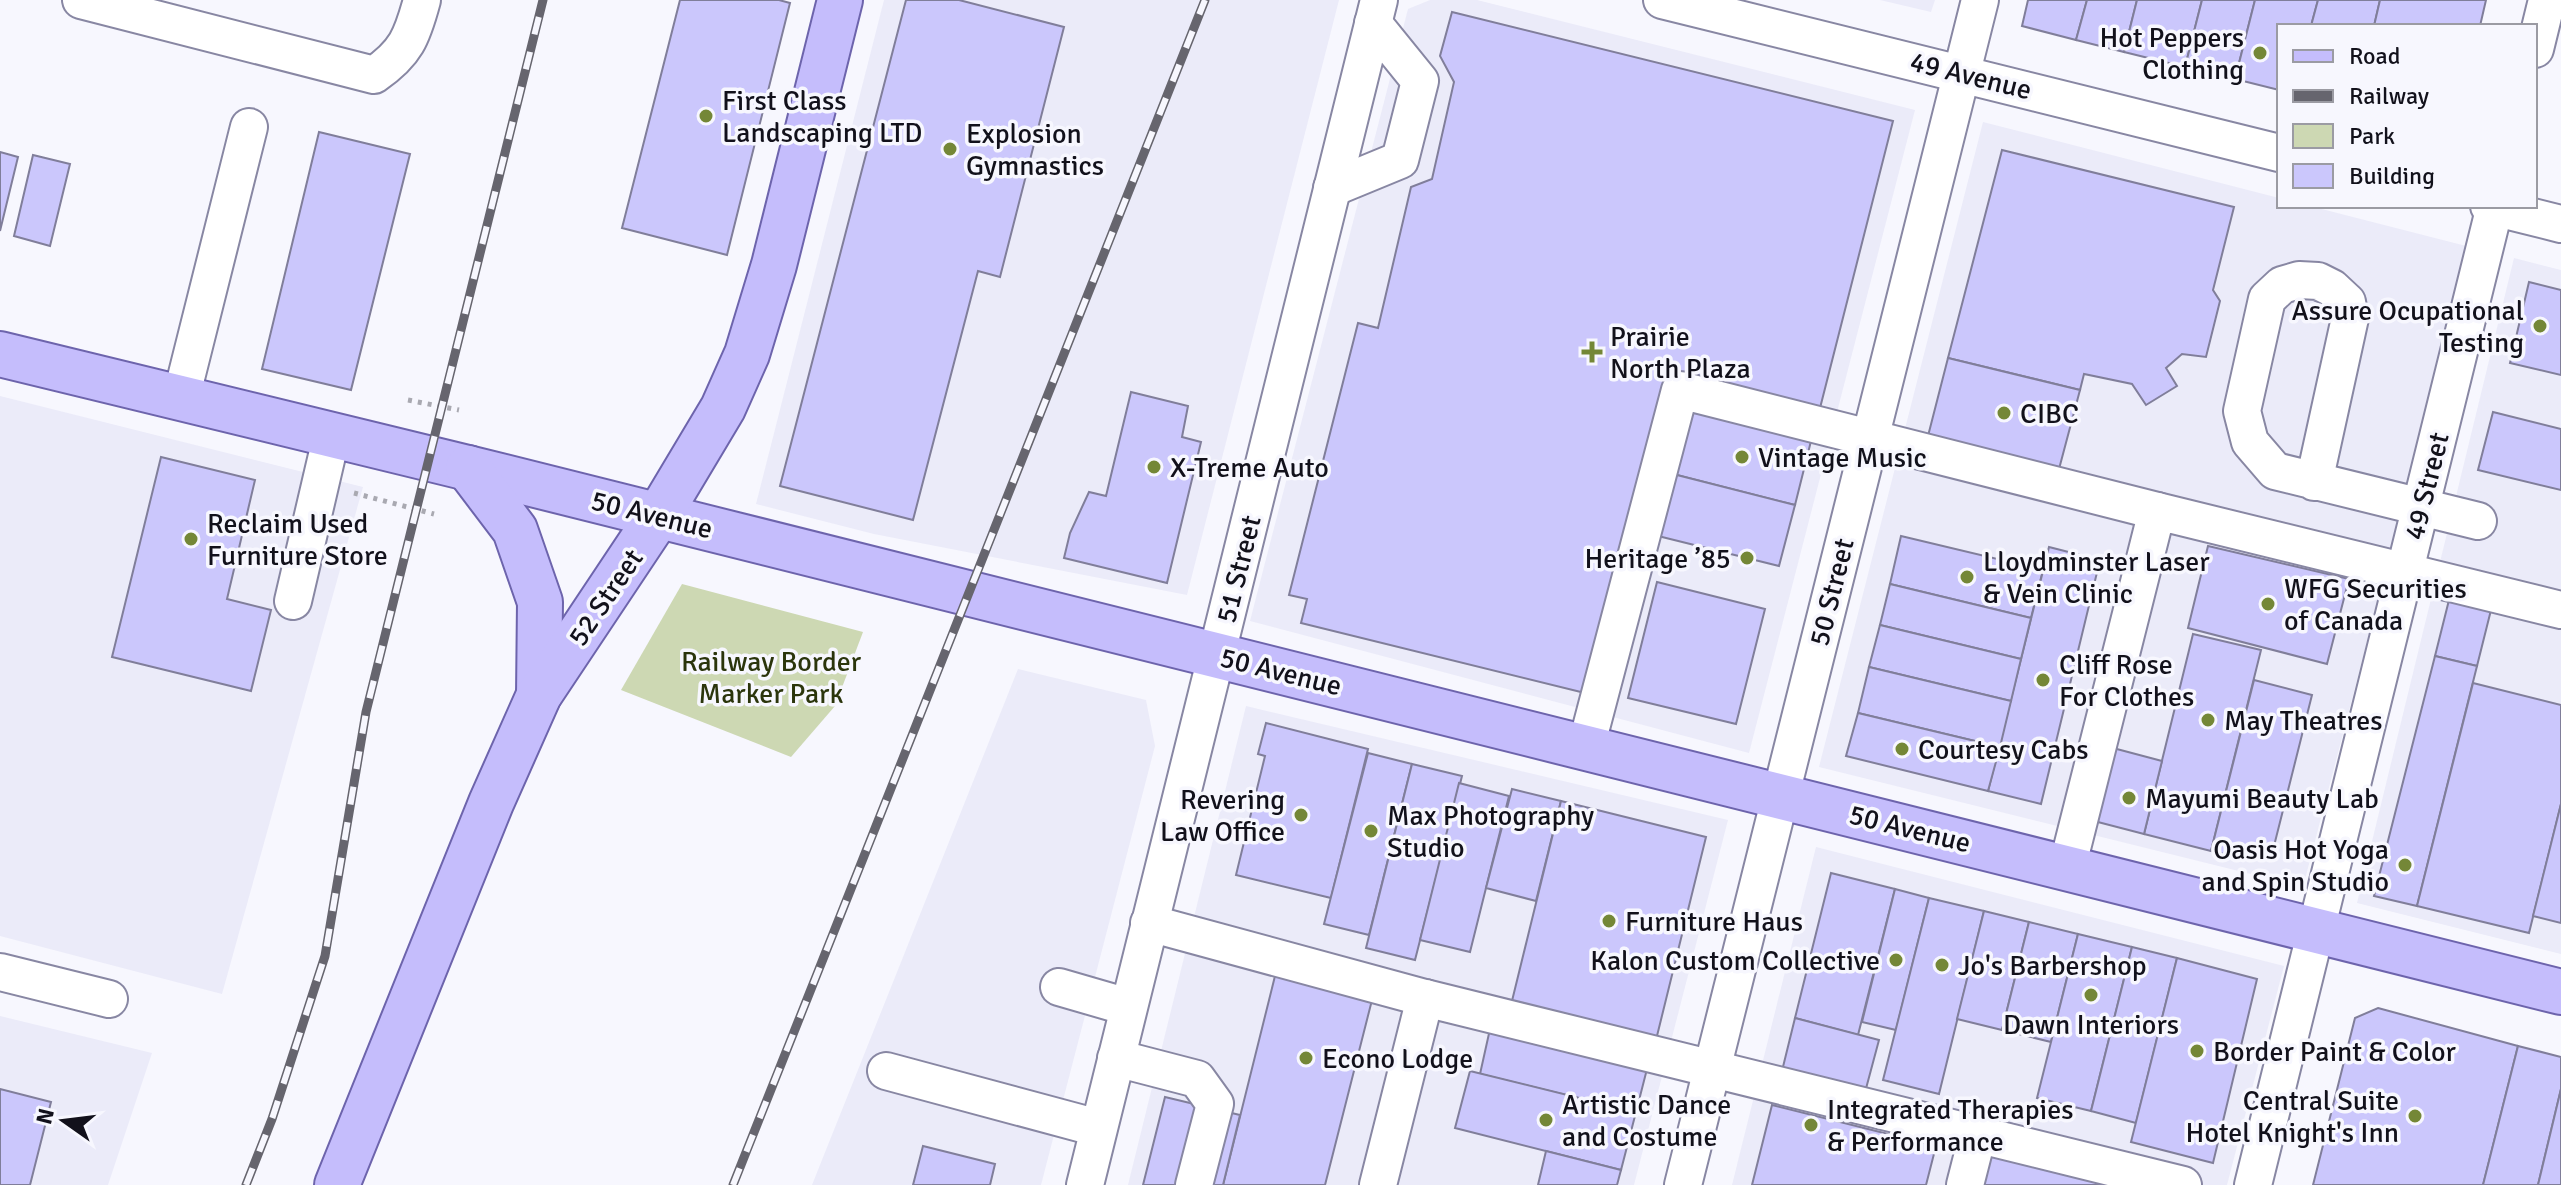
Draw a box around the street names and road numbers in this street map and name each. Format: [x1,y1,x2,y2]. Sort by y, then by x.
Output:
street label: 49 Avenue [1906,44,2035,107]
street label: 49 Street [2397,429,2457,543]
street label: 50 Avenue [587,483,716,546]
street label: 51 Street [1209,512,1269,626]
street label: 50 Street [1802,535,1862,649]
street label: 52 Street [561,543,651,652]
street label: 50 Avenue [1216,640,1345,703]
street label: 50 Avenue [1845,797,1974,860]

